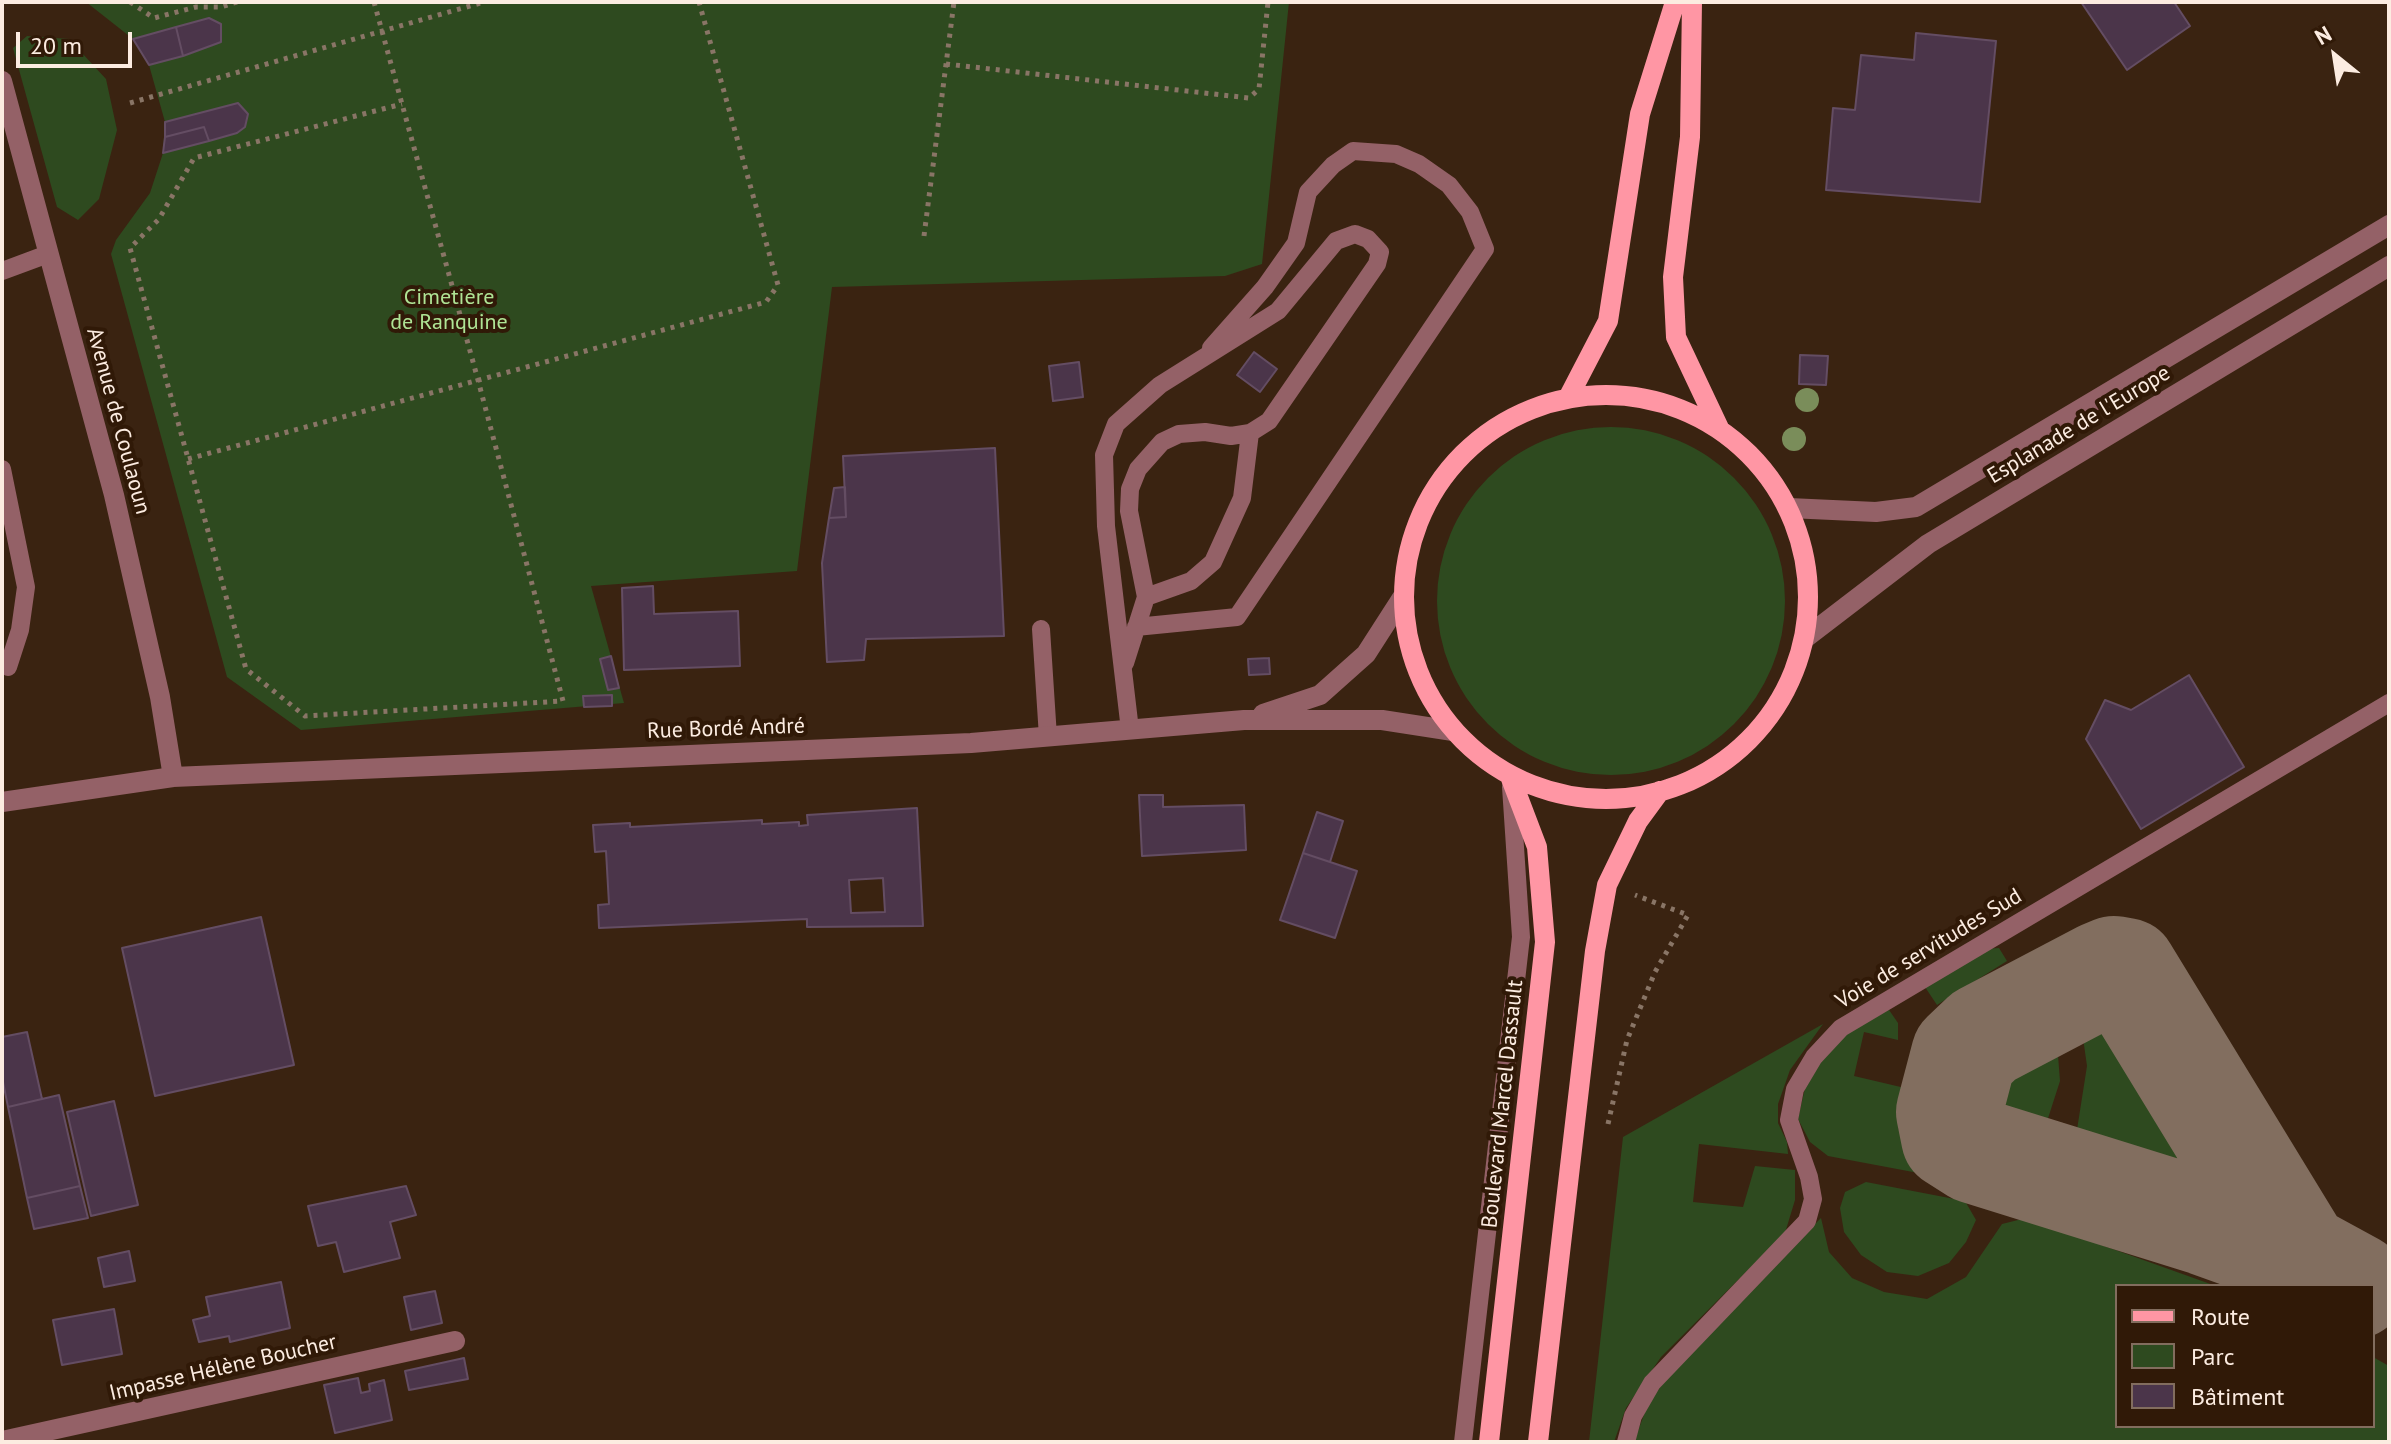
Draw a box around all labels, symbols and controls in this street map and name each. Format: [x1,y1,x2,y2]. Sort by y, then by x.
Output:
scale bar [20,16,136,66]
north arrow [2295,16,2375,96]
text: N [2310,19,2336,51]
text: 20 m [30,30,82,61]
park label: Cimetière de Ranquine [390,285,508,336]
street label: Avenue de Coulaoun [80,325,156,517]
street label: Esplanade de l'Europe [1983,360,2175,490]
street label: Rue Bordé André [646,713,806,745]
street label: Voie de servitudes Sud [1831,883,2027,1015]
street label: Boulevard Marcel Dassault [1477,979,1529,1229]
legend [2115,1284,2375,1428]
text: Route [2191,1301,2250,1332]
street label: Impasse Hélène Boucher [107,1329,339,1407]
text: Parc [2191,1341,2234,1372]
text: Bâtiment [2191,1381,2284,1412]

